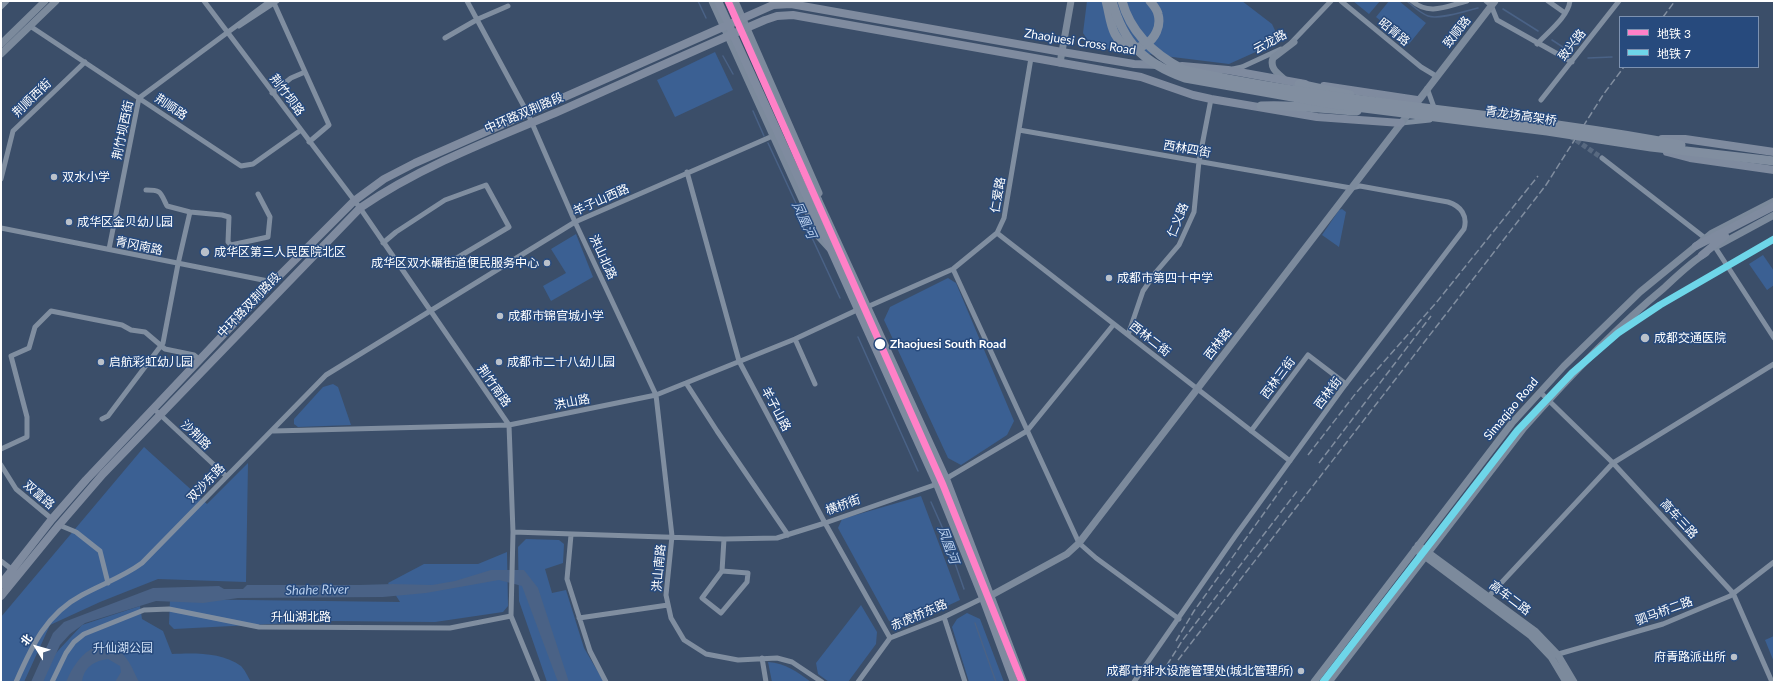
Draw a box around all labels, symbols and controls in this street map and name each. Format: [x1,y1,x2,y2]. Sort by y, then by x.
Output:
street label: 致顺路 [1440,13,1474,51]
street label: 昭青路 [1375,15,1413,49]
legend [1619,16,1759,68]
street label: Zhaojuesi Cross Road [1023,26,1137,58]
street label: 致兴路 [1555,26,1589,64]
text: 地铁 3 [1657,26,1691,41]
street label: 云龙路 [1251,27,1289,57]
text: 地铁 7 [1657,46,1691,61]
street label: 荆竹坝路 [267,71,307,119]
street label: 荆顺西街 [10,76,54,120]
street label: 中环路双荆路段 [483,90,565,136]
street label: 荆顺路 [152,91,190,123]
street label: 荆竹坝西街 [110,99,136,161]
street label: 青龙场高架桥 [1484,104,1558,128]
street label: 西林四街 [1162,138,1212,160]
place label: 双水小学 [62,170,110,184]
marker: 双水小学 [49,172,59,182]
street label: 仁爱路 [988,176,1008,214]
street label: 羊子山西路 [571,181,631,219]
water label: 凤凰河 [789,199,819,241]
street label: 仁义路 [1165,201,1191,239]
place label: 成华区金贝幼儿园 [77,215,173,229]
marker: 成华区金贝幼儿园 [64,217,74,227]
street label: 洪山北路 [586,232,620,282]
street label: 青冈南路 [114,234,164,258]
place label: 成华区第三人民医院北区 [214,245,346,259]
marker: 成华区第三人民医院北区 [199,246,211,258]
place label: 成华区双水碾街道便民服务中心 [371,256,539,270]
marker: 成华区双水碾街道便民服务中心 [542,258,552,268]
street label: 中环路双荆路段 [215,270,283,340]
place label: 成都市第四十中学 [1117,271,1213,285]
marker: 成都市第四十中学 [1104,273,1114,283]
place label: 成都市锦官城小学 [508,309,604,323]
marker: 成都市锦官城小学 [495,311,505,321]
street label: 西林二街 [1127,319,1173,359]
street label: 西林路 [1201,325,1235,363]
place label: 成都交通医院 [1654,331,1726,345]
marker: 成都交通医院 [1639,332,1651,344]
marker: Zhaojuesi South Road [873,337,887,351]
place label: Zhaojuesi South Road [890,337,1006,351]
street label: 西林三街 [1258,354,1298,402]
place label: 启航彩虹幼儿园 [109,355,193,369]
place label: 成都市二十八幼儿园 [507,355,615,369]
marker: 启航彩虹幼儿园 [96,357,106,367]
marker: 成都市二十八幼儿园 [494,357,504,367]
street label: 荆竹南路 [474,362,514,410]
street label: 西林街 [1311,374,1345,412]
street label: Simaqiao Road [1481,375,1541,443]
street label: 羊子山路 [758,384,794,434]
street label: 洪山路 [553,391,591,413]
street label: 沙荆路 [178,417,214,453]
street label: 双沙东路 [184,461,228,505]
street label: 双富路 [21,478,57,512]
street label: 横桥街 [824,492,862,518]
street label: 高车三路 [1657,497,1701,541]
water label: 凤凰河 [934,524,962,566]
street label: 洪山南路 [650,543,668,593]
street label: 高车二路 [1486,578,1534,618]
water label: Shahe River [285,582,349,598]
street label: 驷马桥二路 [1633,594,1695,628]
street label: 赤虎桥东路 [889,597,949,633]
street label: 升仙湖北路 [271,610,331,624]
north arrow [16,627,56,667]
text: 北 [18,631,35,648]
park label: 升仙湖公园 [93,641,153,655]
place label: 府青路派出所 [1654,650,1726,664]
marker: 府青路派出所 [1729,652,1739,662]
place label: 成都市排水设施管理处(城北管理所) [1107,664,1293,678]
marker: 成都市排水设施管理处(城北管理所) [1296,666,1306,676]

